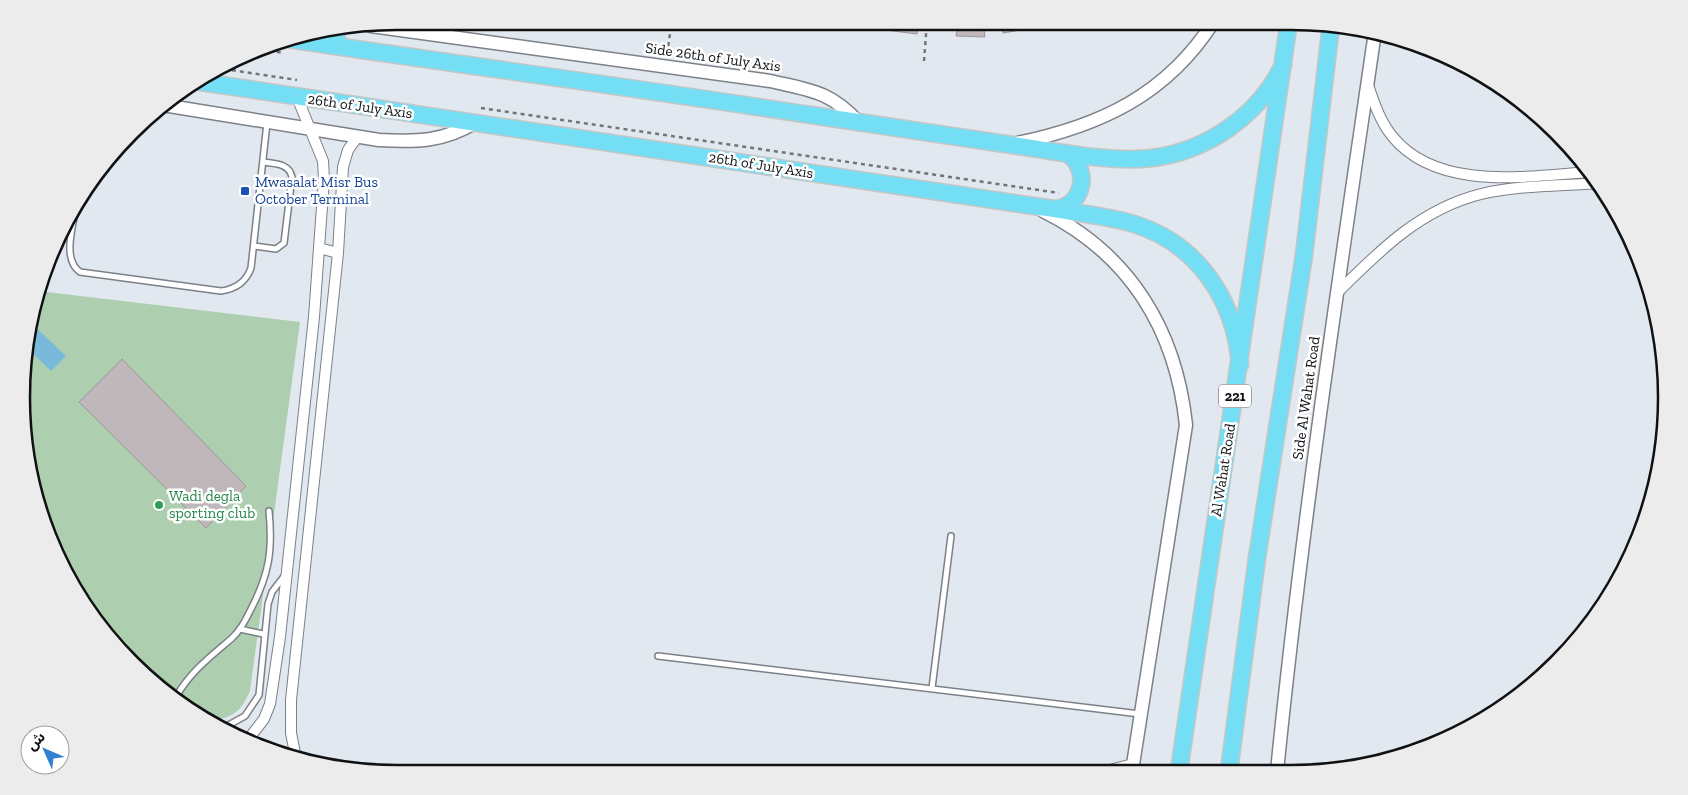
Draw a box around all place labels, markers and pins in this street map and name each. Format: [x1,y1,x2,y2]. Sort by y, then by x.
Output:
place label: Mwasalat Misr Bus October Terminal [255,173,378,208]
marker: Mwasalat Misr Bus October Terminal [239,185,251,197]
place label: Wadi degla sporting club [169,487,255,522]
marker: Wadi degla sporting club [153,499,165,511]

